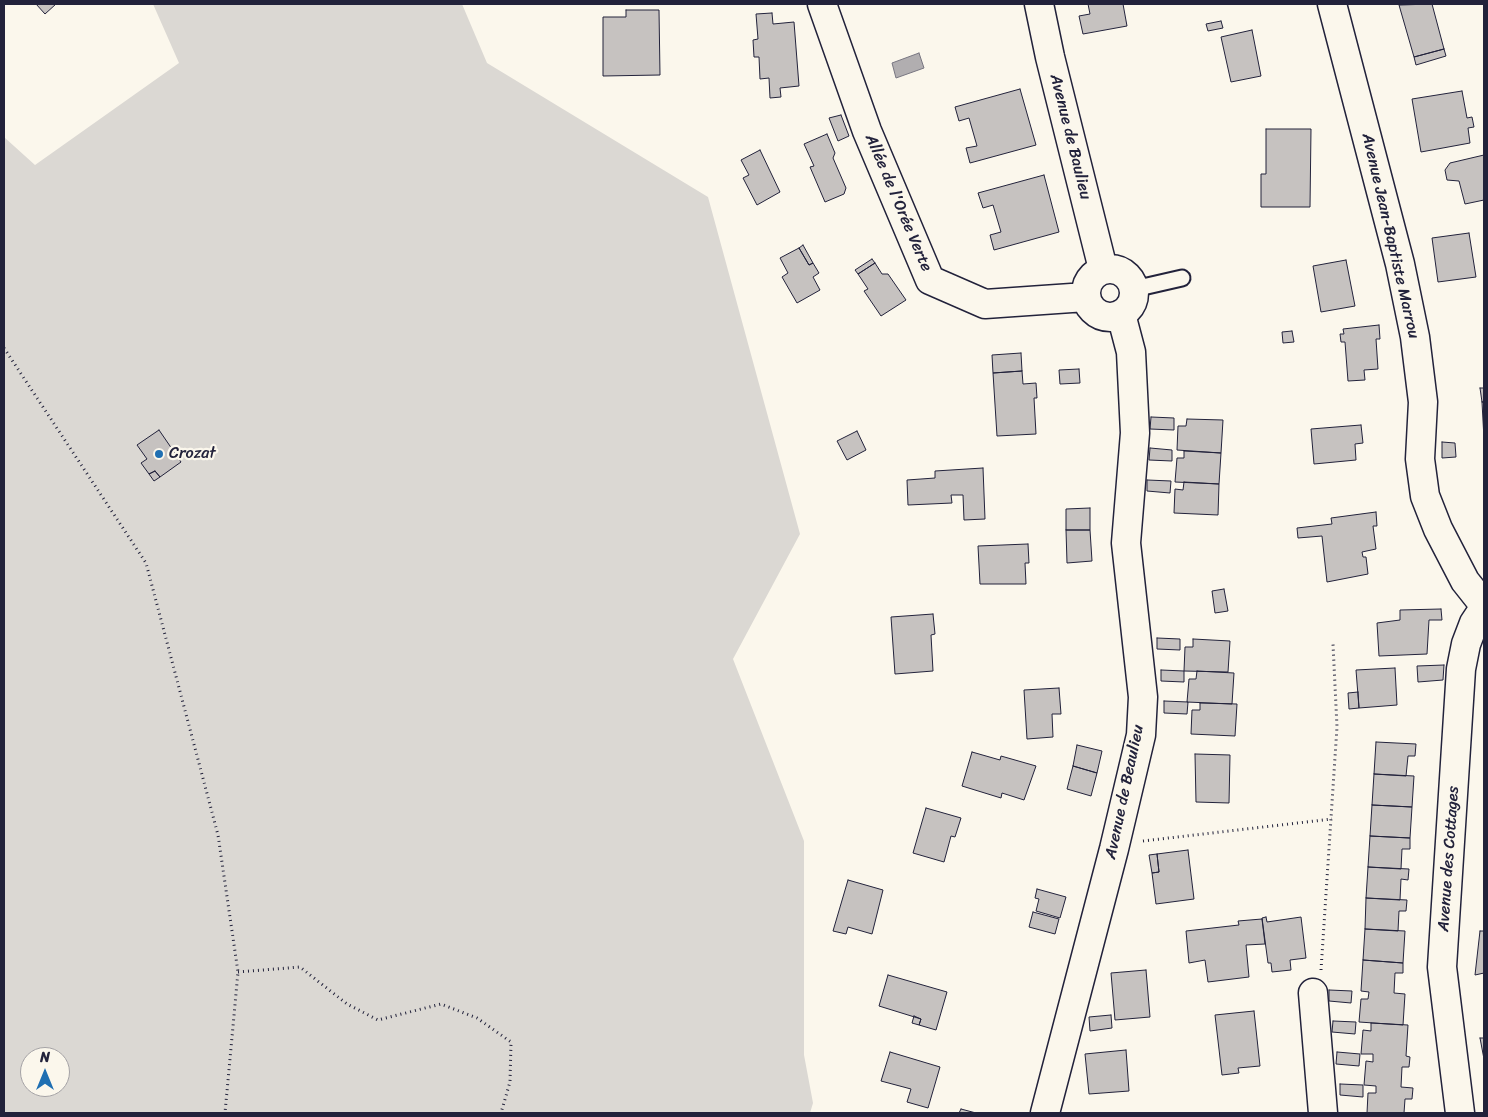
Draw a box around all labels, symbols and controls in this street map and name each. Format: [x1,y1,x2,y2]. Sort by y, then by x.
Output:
street label: Avenue de Baulieu [1045,72,1095,202]
street label: Allée de l'Orée Verte [860,131,936,275]
street label: Avenue Jean-Baptiste Marrou [1357,131,1423,341]
place label: Crozat [169,444,216,464]
marker: Crozat [153,448,165,460]
street label: Avenue de Beaulieu [1101,723,1149,861]
street label: Avenue des Cottages [1434,786,1464,932]
text: N [40,1045,50,1070]
north arrow [20,1047,70,1097]

